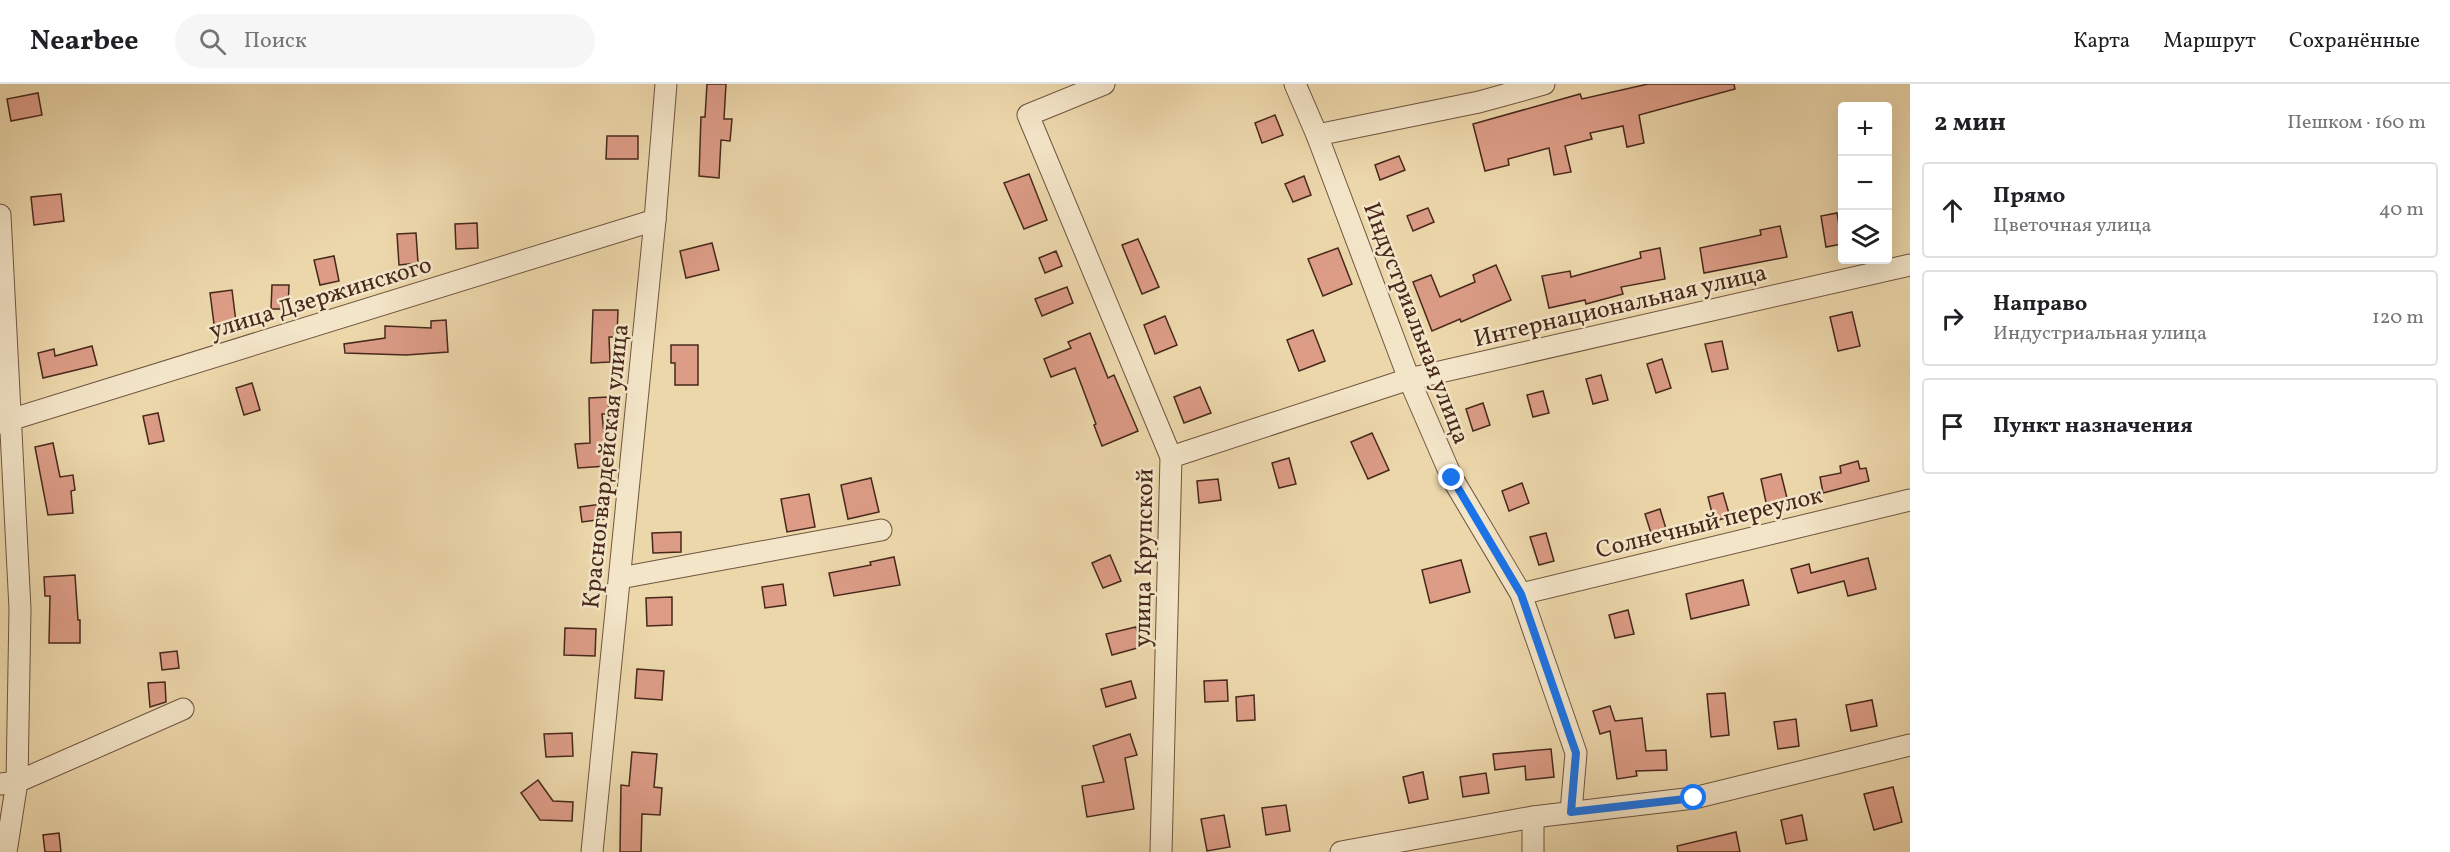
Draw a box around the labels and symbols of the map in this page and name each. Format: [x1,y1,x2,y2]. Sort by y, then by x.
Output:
street label: Индустриальная улица [1353,198,1477,450]
street label: улица Дзержинского [205,249,436,349]
street label: Интернациональная улица [1471,257,1770,357]
street label: Красногвардейская улица [575,322,639,610]
route end [1438,464,1464,490]
street label: улица Крупской [1126,468,1164,648]
street label: Солнечный переулок [1593,479,1827,569]
route start [1680,784,1706,810]

